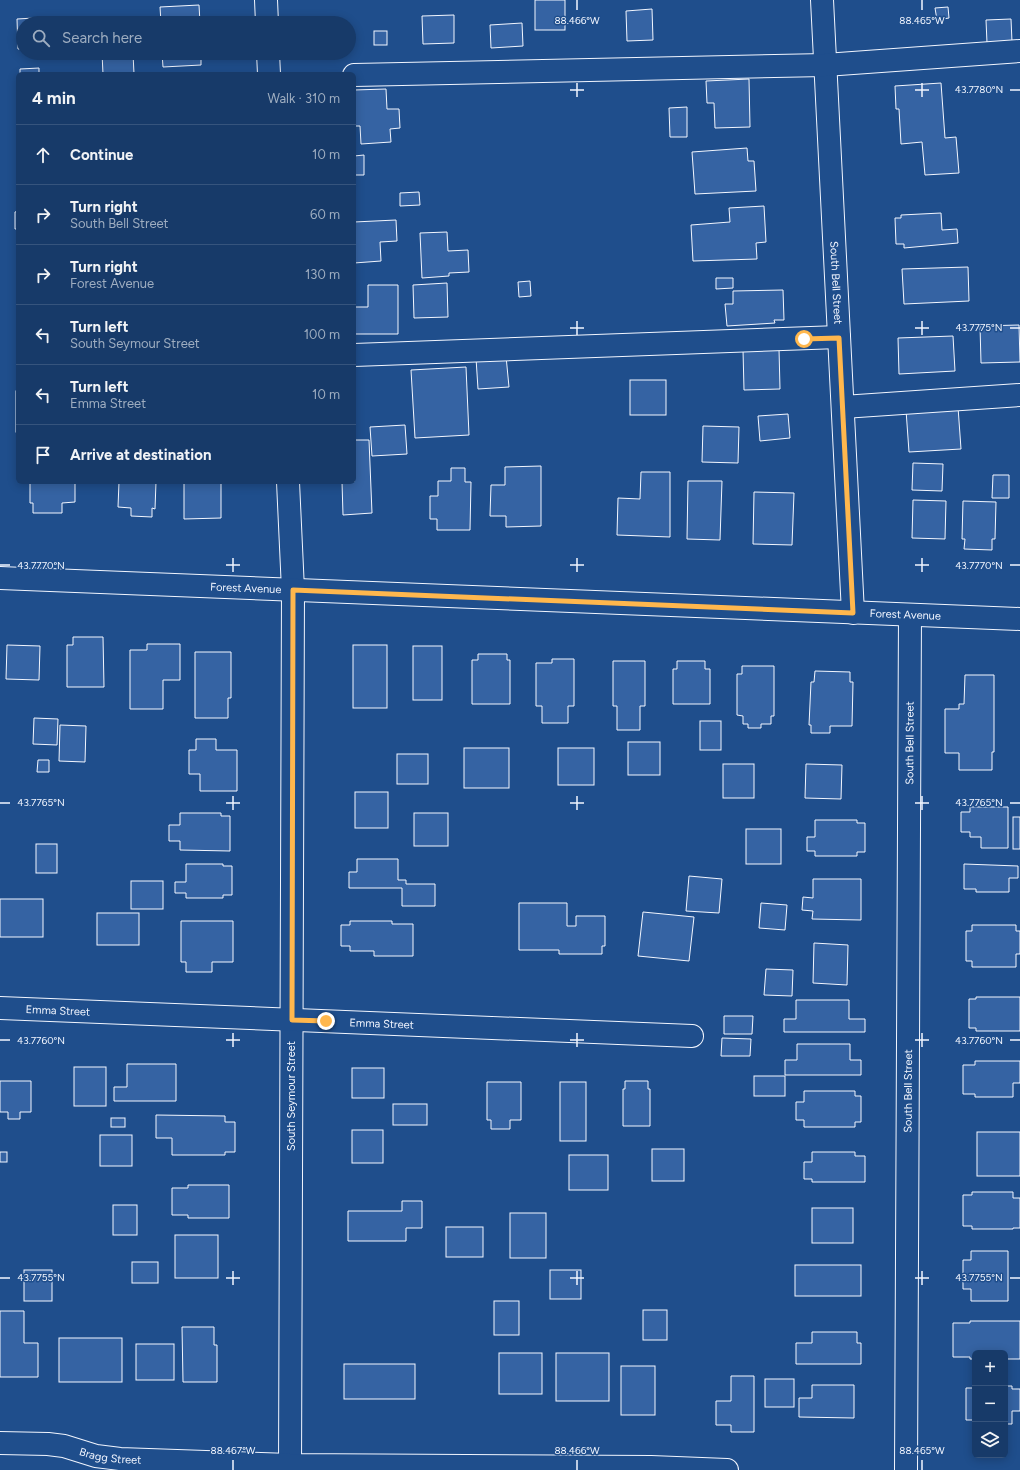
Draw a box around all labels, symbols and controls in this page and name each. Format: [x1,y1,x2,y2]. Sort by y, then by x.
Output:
text: 88.466°W [554,14,600,27]
text: 88.465°W [899,14,945,27]
search box [16,16,356,60]
icon: search [30,27,52,49]
text: Search here [62,29,142,47]
text: 43.7780°N [955,83,1003,96]
text: 4 min [32,88,76,108]
text: Walk · 310 m [267,91,340,106]
icon: ahead [32,144,54,166]
text: Continue [70,146,133,164]
text: 10 m [312,147,340,162]
text: Turn right [70,198,138,216]
icon: right [32,204,54,226]
text: 60 m [310,207,340,222]
text: South Bell Street [70,216,169,231]
street label: South Bell Street [828,241,845,325]
text: Turn right [70,258,138,276]
icon: right [32,264,54,286]
text: 130 m [305,267,340,282]
text: Forest Avenue [70,276,154,291]
text: Turn left [70,318,128,336]
text: 43.7775°N [955,321,1003,334]
icon: left [32,324,54,346]
text: 100 m [304,327,340,342]
route start [795,330,813,348]
text: South Seymour Street [70,336,200,351]
text: Turn left [70,378,128,396]
icon: left [32,384,54,406]
text: 10 m [312,387,340,402]
text: Emma Street [70,396,146,411]
icon: arrive [32,444,54,466]
text: Arrive at destination [70,446,211,464]
text: 43.7770°N [17,559,65,572]
text: 43.7770°N [955,559,1003,572]
street label: Forest Avenue [210,580,282,596]
street label: Forest Avenue [869,606,941,622]
street label: South Bell Street [903,701,916,785]
text: 43.7765°N [17,796,65,809]
text: 43.7765°N [955,796,1003,809]
street label: Emma Street [25,1003,90,1018]
route end [317,1012,335,1030]
street label: Emma Street [349,1016,414,1031]
text: 43.7760°N [17,1034,65,1047]
text: 43.7760°N [955,1034,1003,1047]
street label: South Seymour Street [285,1041,298,1151]
street label: South Bell Street [901,1049,914,1133]
text: 43.7755°N [17,1271,65,1284]
text: 43.7755°N [955,1271,1003,1284]
map controls [972,1350,1008,1458]
button: + [972,1350,1008,1386]
button: − [972,1386,1008,1422]
button: layers [972,1422,1008,1458]
text: 88.467°W [211,1444,256,1457]
text: 88.466°W [554,1444,600,1457]
text: 88.465°W [899,1444,945,1457]
street label: Bragg Street [78,1445,142,1466]

